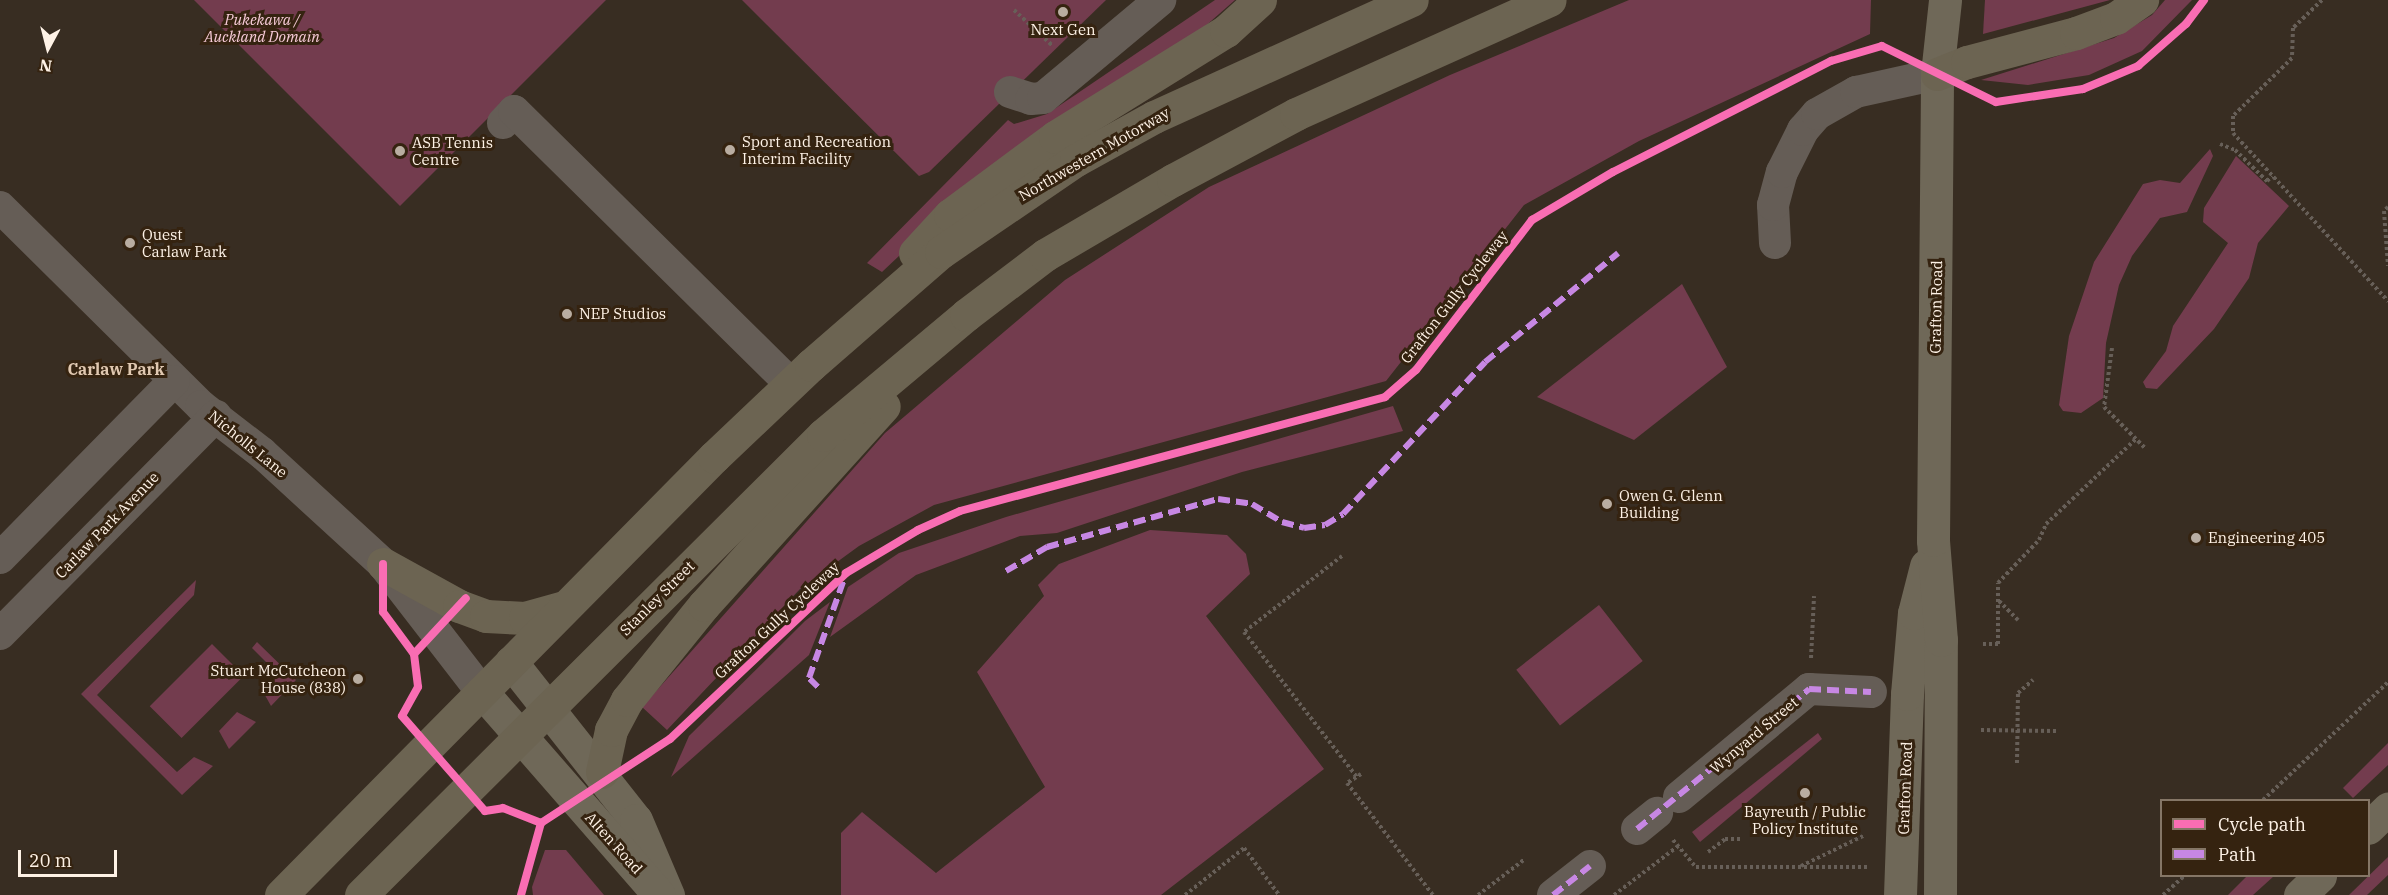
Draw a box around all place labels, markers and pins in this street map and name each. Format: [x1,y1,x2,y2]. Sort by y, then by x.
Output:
marker: Next Gen [1056,5,1070,19]
place label: Next Gen [1030,21,1096,39]
place label: Sport and Recreation Interim Facility [742,132,891,167]
place label: ASB Tennis Centre [412,133,493,168]
marker: Sport and Recreation Interim Facility [723,143,737,157]
marker: ASB Tennis Centre [393,144,407,158]
place label: Quest Carlaw Park [142,225,227,260]
marker: Quest Carlaw Park [123,236,137,250]
place label: NEP Studios [579,305,666,323]
marker: NEP Studios [560,307,574,321]
place label: Owen G. Glenn Building [1619,486,1723,521]
marker: Owen G. Glenn Building [1600,497,1614,511]
place label: Engineering 405 [2208,529,2325,547]
marker: Engineering 405 [2189,531,2203,545]
place label: Stuart McCutcheon House (838) [211,661,346,696]
marker: Stuart McCutcheon House (838) [351,672,365,686]
marker: Bayreuth / Public Policy Institute [1798,786,1812,800]
place label: Bayreuth / Public Policy Institute [1744,802,1866,837]

